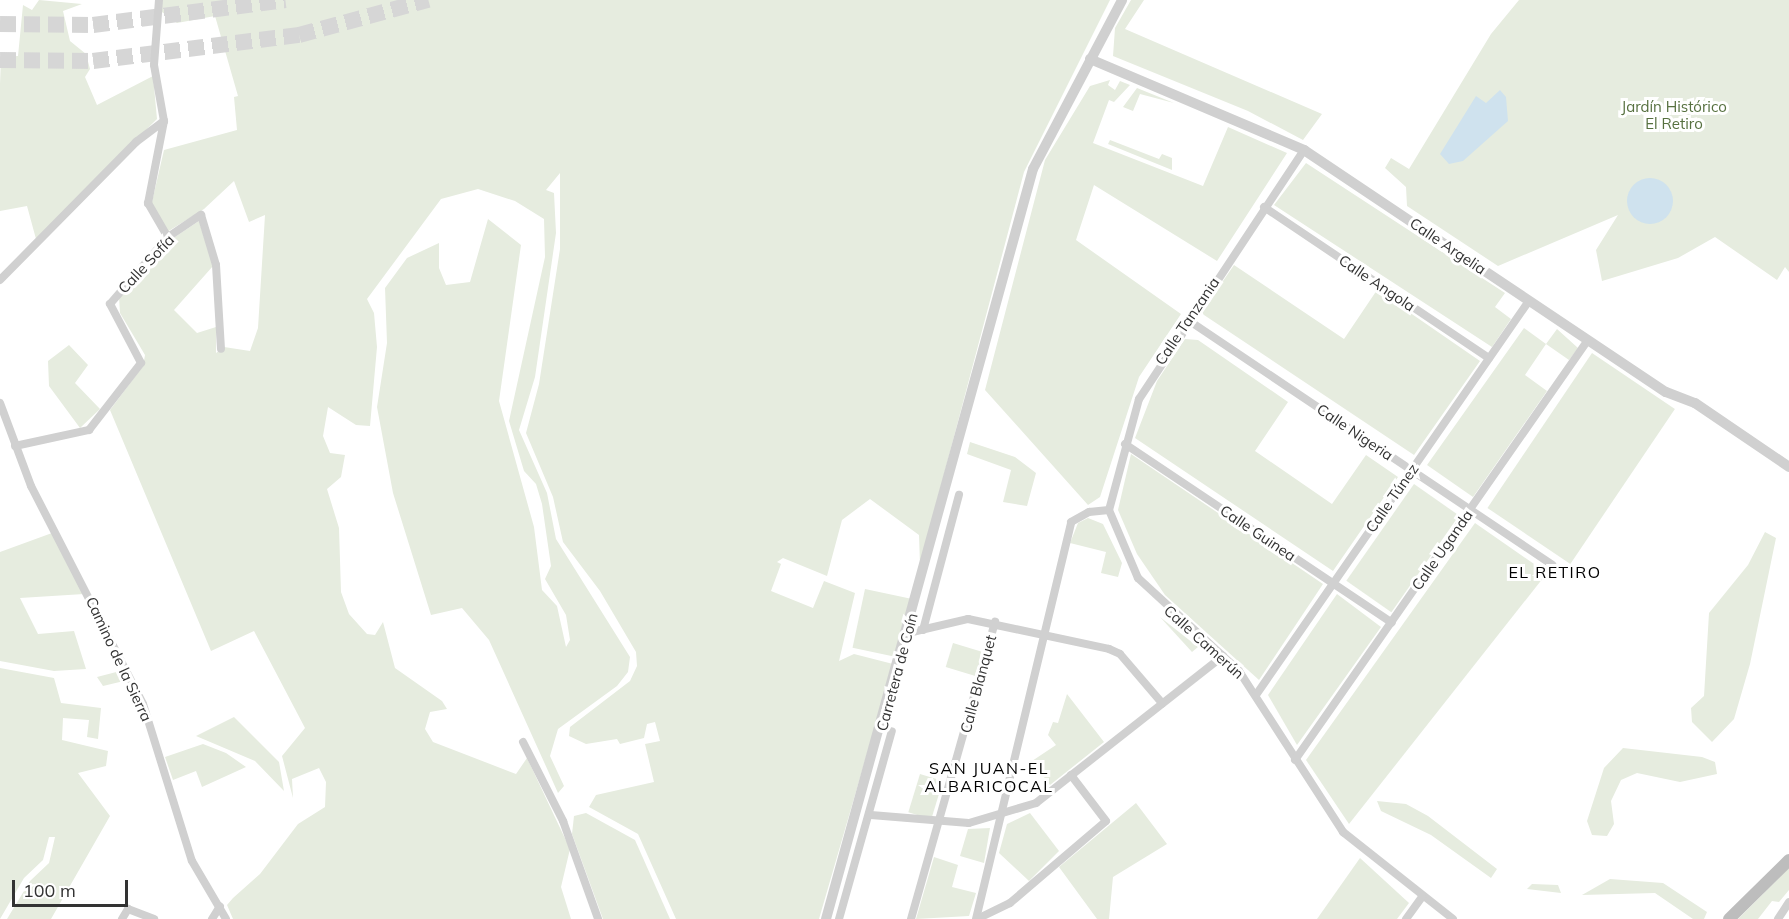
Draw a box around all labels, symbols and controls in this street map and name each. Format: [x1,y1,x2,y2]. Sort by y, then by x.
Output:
park label: Jardín Histórico El Retiro [1621,97,1727,132]
street label: Calle Argelia [1407,214,1489,278]
street label: Calle Sofía [114,231,178,297]
street label: Calle Angola [1335,251,1419,315]
street label: Calle Tanzania [1151,274,1223,368]
street label: Calle Nigeria [1313,400,1397,464]
street label: Calle Túnez [1362,460,1422,536]
street label: Calle Guinea [1217,501,1299,565]
street label: Calle Uganda [1408,506,1476,594]
district label: EL RETIRO [1508,562,1602,582]
street label: Camino de la Sierra [82,594,156,724]
street label: Calle Camerún [1160,601,1248,683]
street label: Carretera de Coín [873,611,921,733]
street label: Calle Blanquet [956,633,1000,735]
district label: SAN JUAN-EL ALBARICOCAL [925,758,1053,796]
scale bar [15,868,130,906]
text: 100 m [23,879,76,902]

